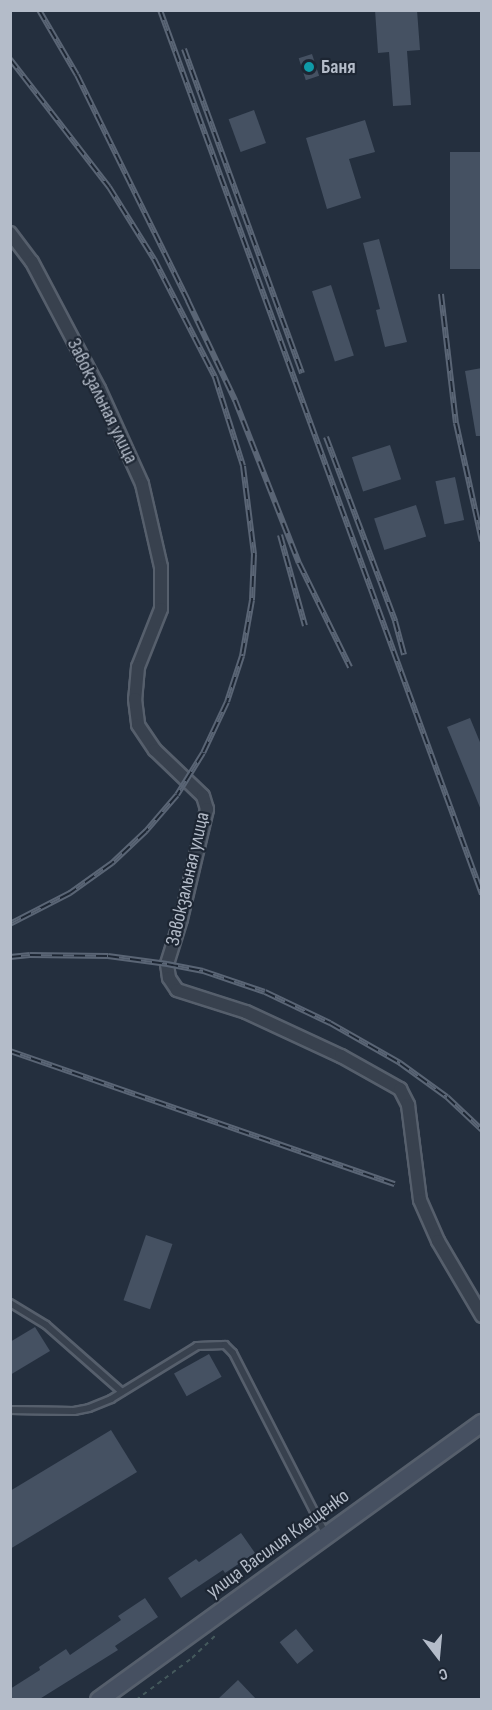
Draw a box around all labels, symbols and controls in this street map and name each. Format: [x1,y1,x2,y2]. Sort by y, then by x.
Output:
place label: Баня [321,55,356,79]
marker: Баня [302,60,316,74]
street label: Завокзальная улица [61,334,143,468]
street label: Завокзальная улица [161,810,215,948]
street label: улица Василия Клещенко [202,1484,354,1604]
north arrow [408,1626,468,1686]
text: С [437,1664,450,1684]

